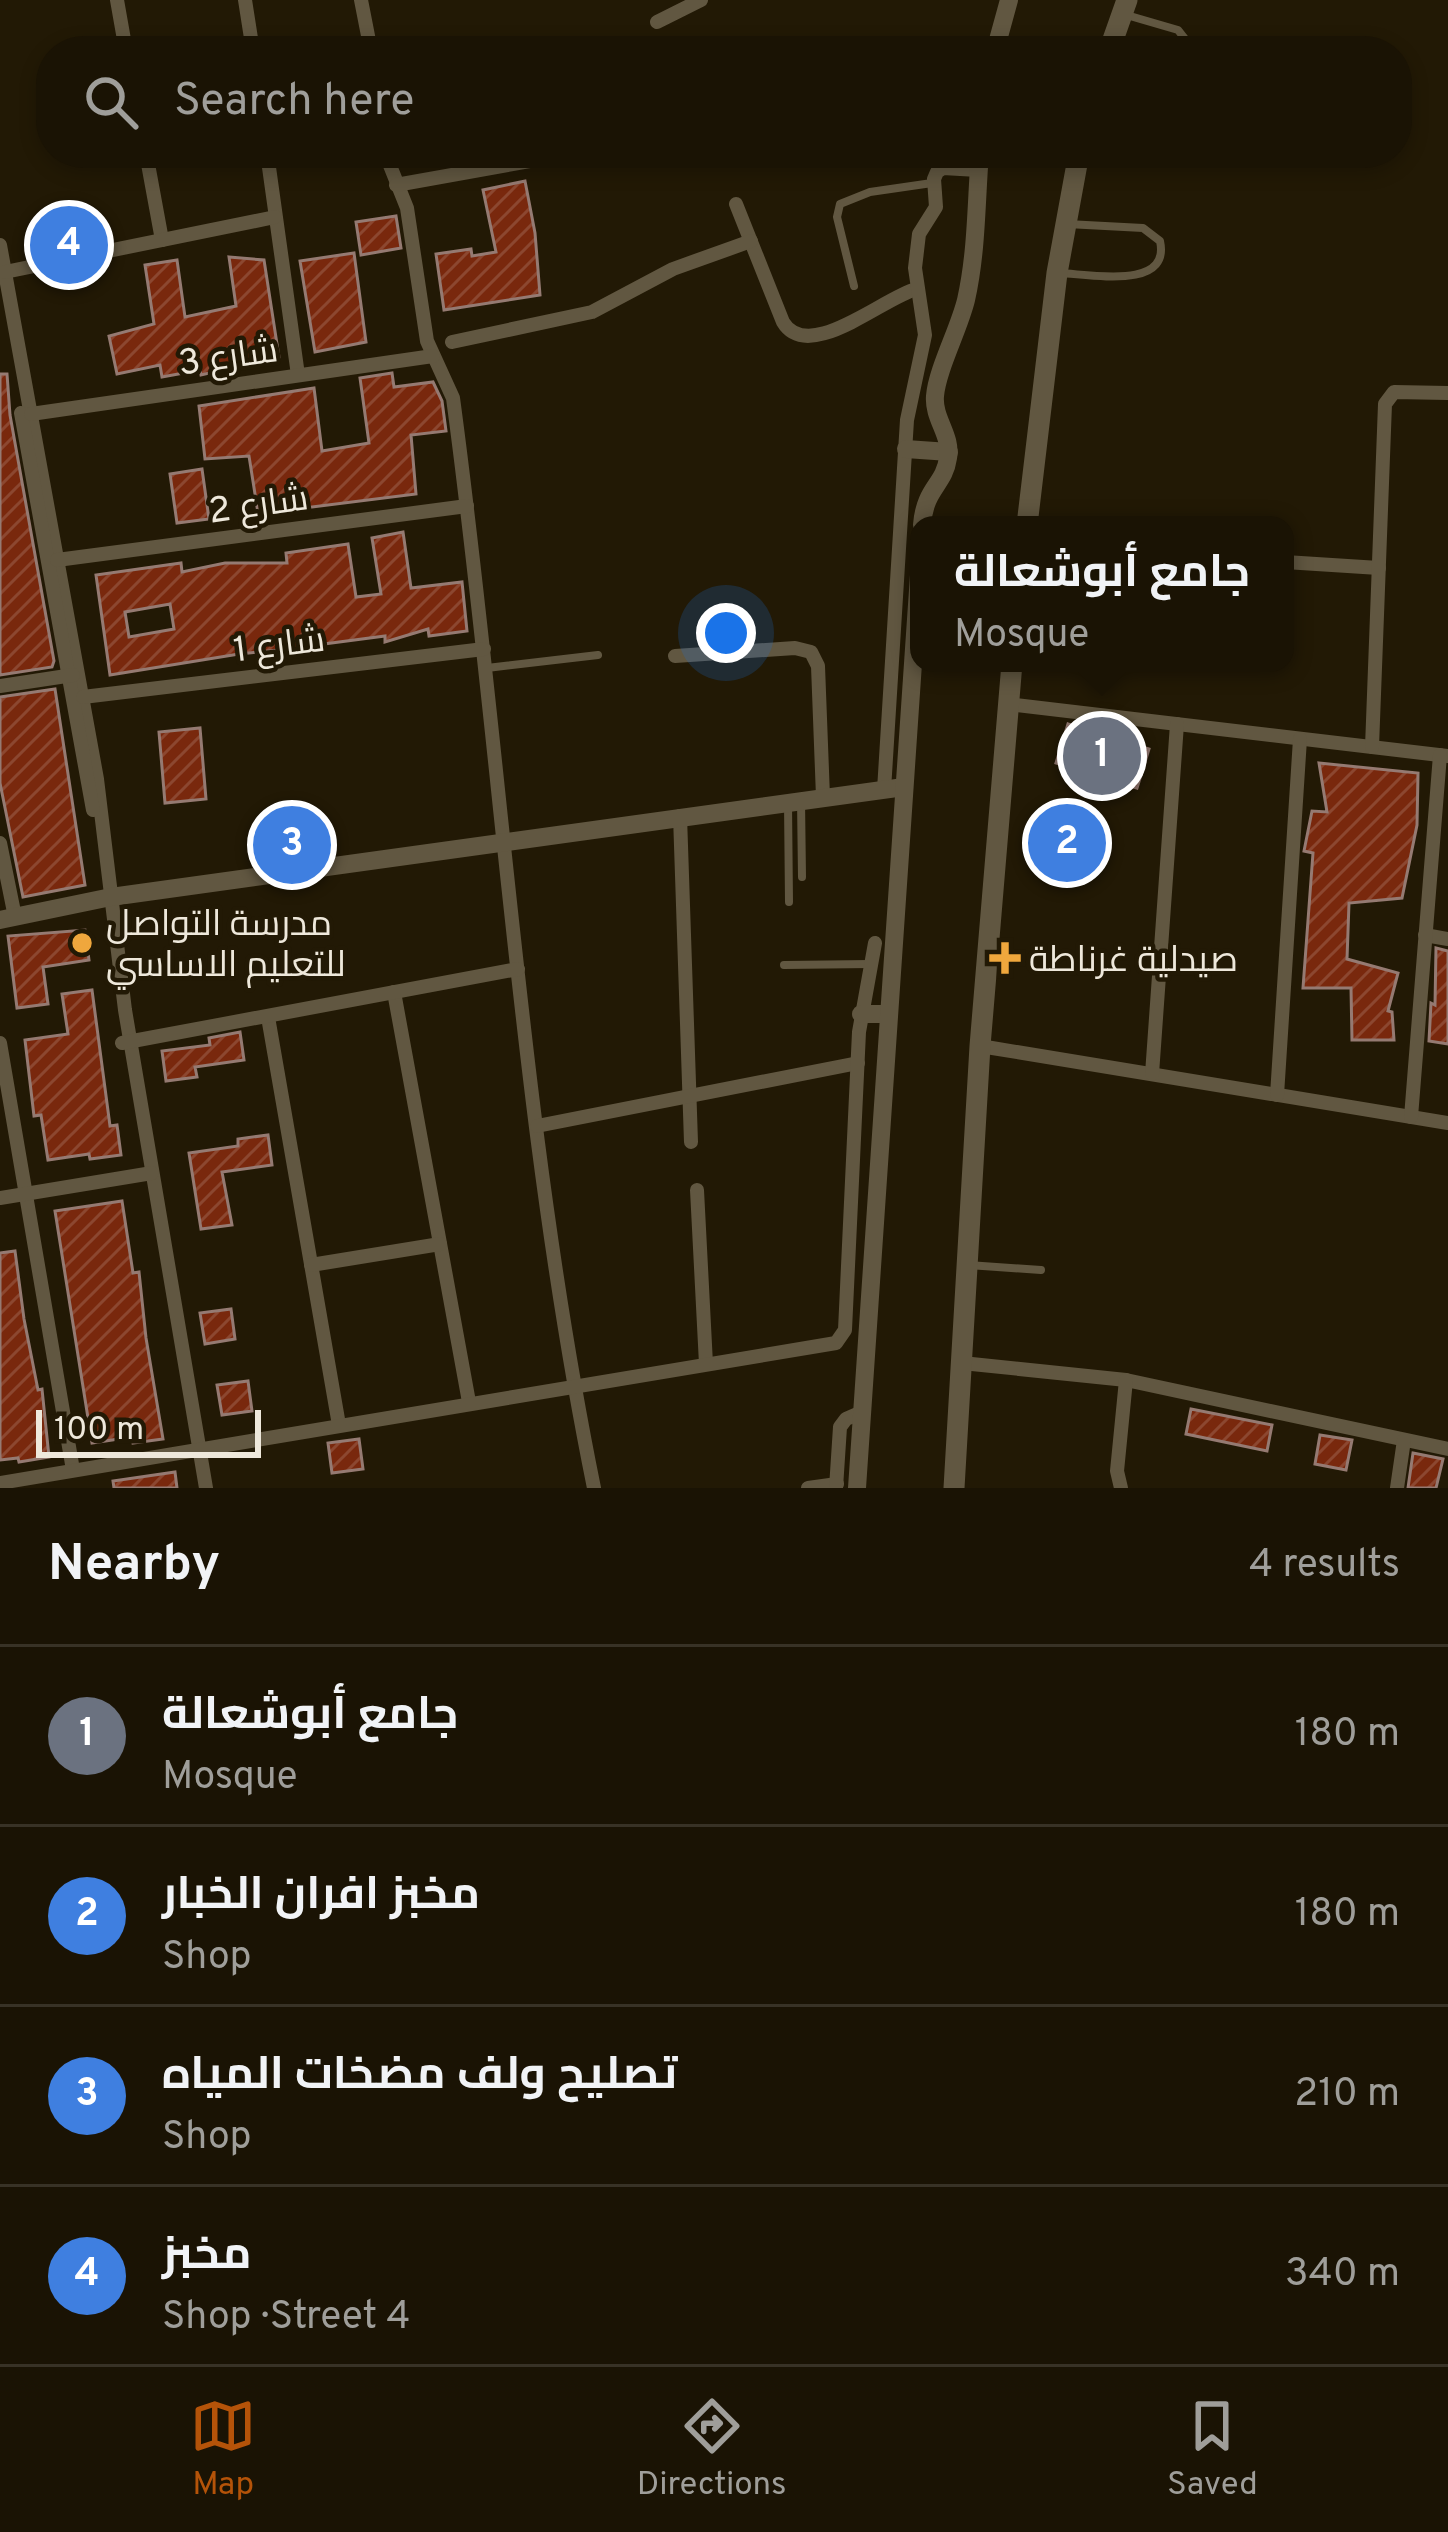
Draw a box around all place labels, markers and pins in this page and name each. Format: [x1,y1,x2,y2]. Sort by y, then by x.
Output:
pin: 4 [30,200,108,290]
pin: 1 [1063,711,1141,801]
pin: 2 [1028,798,1106,888]
pin: 3 [253,800,331,890]
place label: مدرسة التواصل للتعليم الاساسي [106,903,346,990]
marker: مدرسة التواصل للتعليم الاساسي [69,930,95,956]
place label: صيدلية غرناطة [1029,939,1238,985]
marker: صيدلية غرناطة [992,945,1018,971]

